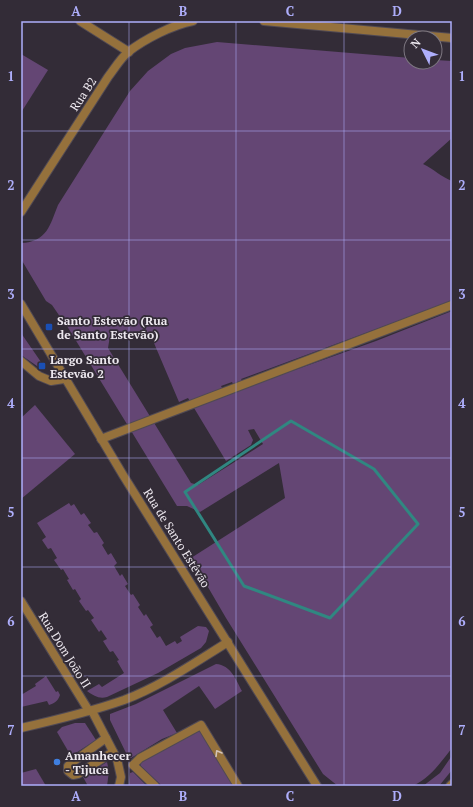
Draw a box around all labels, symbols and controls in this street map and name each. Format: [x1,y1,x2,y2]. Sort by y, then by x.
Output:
text: A [71,2,81,20]
text: B [179,2,187,20]
text: C [286,2,294,20]
text: D [392,2,402,20]
north arrow [403,30,443,70]
text: N [408,35,424,51]
text: 1 [7,67,15,85]
text: 1 [458,67,466,85]
street label: Rua B2 [67,74,99,114]
text: 2 [7,176,15,194]
text: 2 [458,176,466,194]
text: 3 [7,285,15,303]
text: 3 [458,285,466,303]
place label: Santo Estevão (Rua de Santo Estevão) [57,313,168,342]
marker: Santo Estevão (Rua de Santo Estevão) [44,322,54,332]
place label: Largo Santo Estevão 2 [50,352,119,381]
marker: Largo Santo Estevão 2 [37,361,47,371]
text: 4 [7,394,15,412]
text: 4 [458,394,466,412]
street label: Rua de Santo Estêvão [140,486,214,591]
text: 5 [7,503,15,521]
text: 5 [458,503,466,521]
street label: Rua Dom João II [36,609,94,691]
text: 6 [7,612,15,630]
text: 6 [458,612,466,630]
text: 7 [7,721,15,739]
text: 7 [458,721,466,739]
place label: Amanhecer - Tijuca [65,748,131,777]
one-way arrow [215,750,222,757]
marker: Amanhecer - Tijuca [52,757,62,767]
text: A [71,787,81,805]
text: B [179,787,187,805]
text: C [286,787,294,805]
text: D [392,787,402,805]

